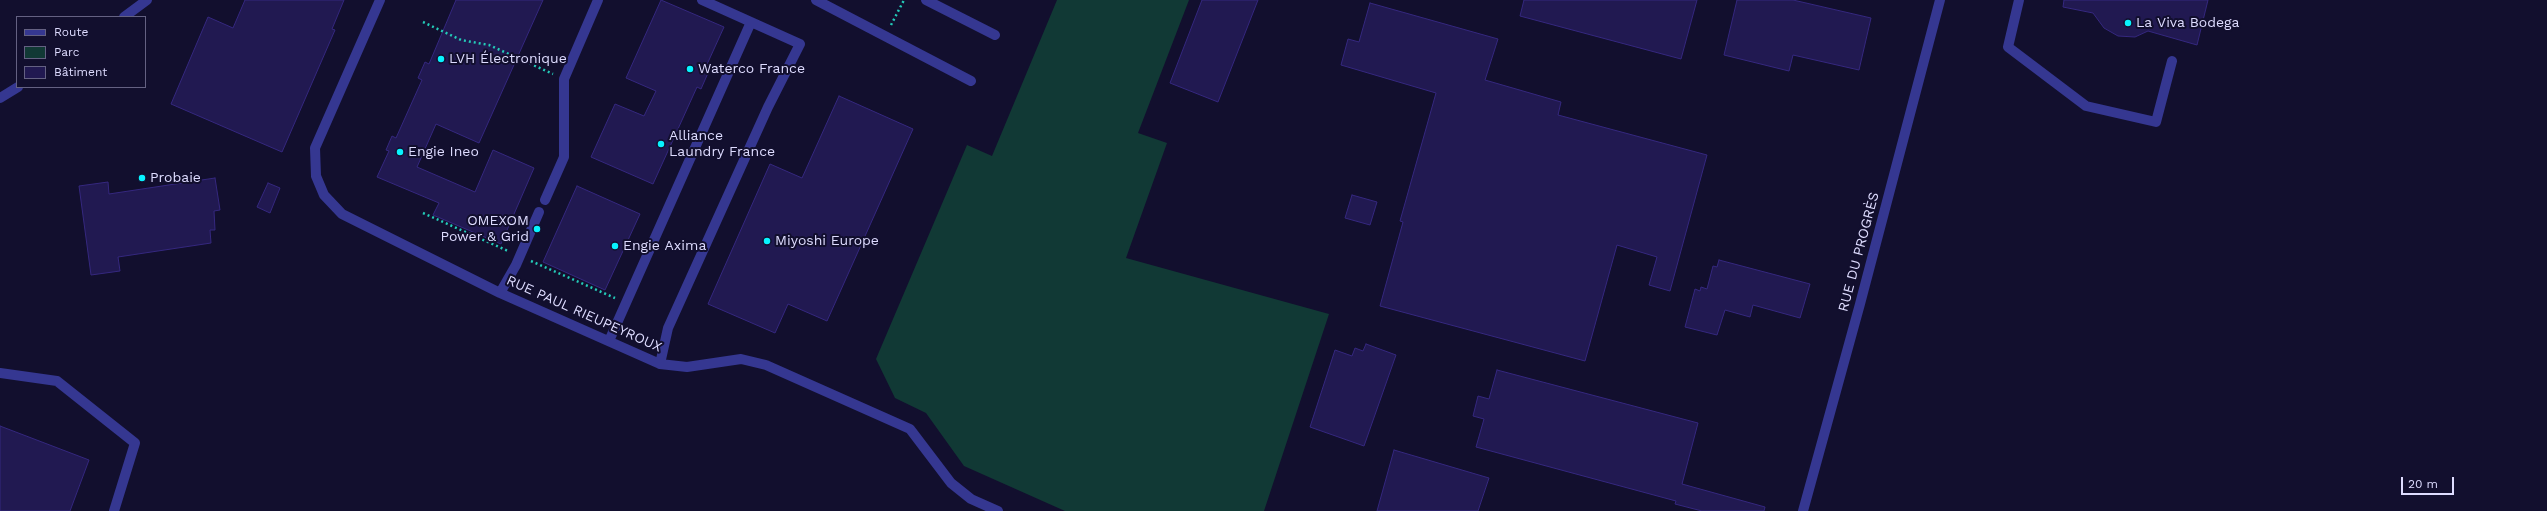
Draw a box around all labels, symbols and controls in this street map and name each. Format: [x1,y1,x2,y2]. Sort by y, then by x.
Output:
place label: La Viva Bodega [2136,15,2239,31]
legend [16,16,146,88]
marker: La Viva Bodega [2123,18,2133,28]
text: Route [54,25,88,39]
text: Parc [54,45,80,59]
place label: LVH Électronique [449,51,567,67]
marker: LVH Électronique [436,54,446,64]
place label: Waterco France [698,61,805,77]
marker: Waterco France [685,64,695,74]
text: Bâtiment [54,65,107,79]
place label: Alliance Laundry France [669,128,775,160]
marker: Alliance Laundry France [656,139,666,149]
place label: Engie Ineo [408,144,479,160]
marker: Engie Ineo [395,147,405,157]
place label: Probaie [150,170,201,186]
marker: Probaie [137,173,147,183]
street label: RUE DU PROGRÈS [1835,190,1883,314]
place label: OMEXOM Power & Grid [441,213,529,246]
marker: OMEXOM Power & Grid [532,224,542,234]
place label: Miyoshi Europe [775,233,879,249]
marker: Miyoshi Europe [762,236,772,246]
place label: Engie Axima [623,238,706,254]
marker: Engie Axima [610,241,620,251]
street label: RUE PAUL RIEUPEYROUX [504,272,664,356]
scale bar [2403,469,2456,495]
text: 20 m [2408,477,2438,491]

